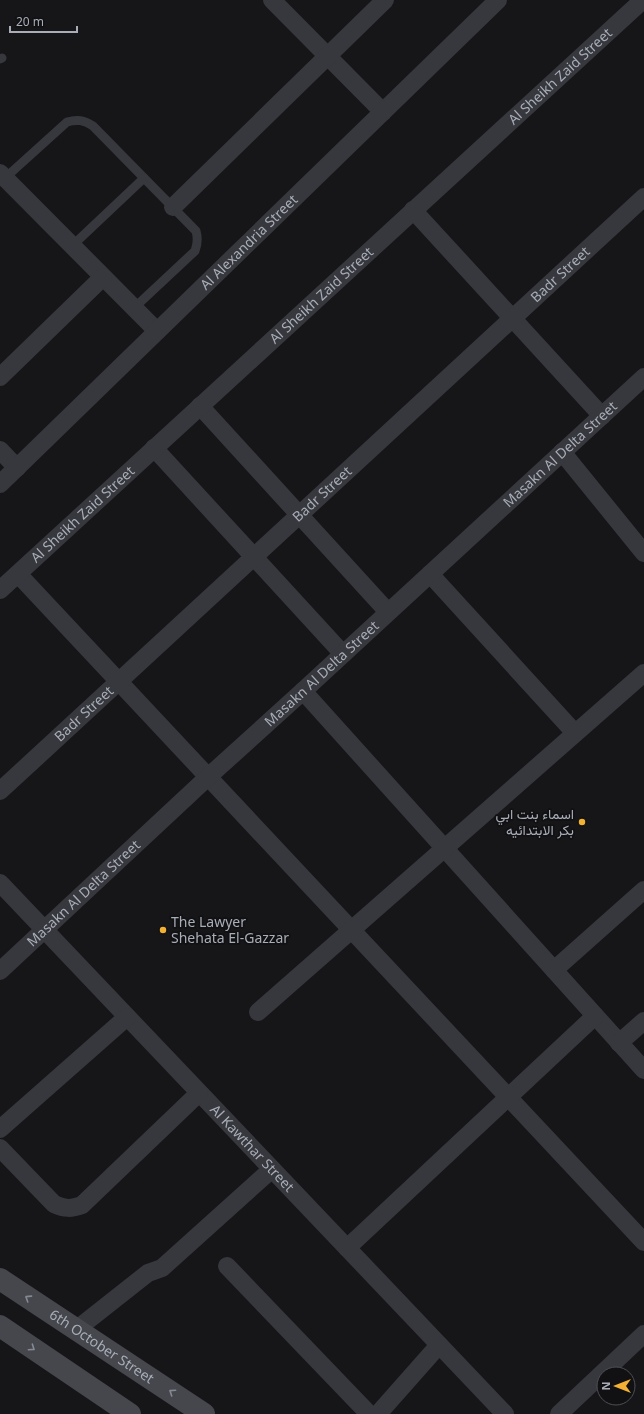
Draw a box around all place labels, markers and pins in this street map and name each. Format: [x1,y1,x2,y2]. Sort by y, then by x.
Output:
place label: اسماء بنت ابي بكر الابتدائيه [495,804,574,839]
marker: اسماء بنت ابي بكر الابتدائيه [577,817,587,827]
place label: The Lawyer Shehata El-Gazzar [171,912,289,947]
marker: The Lawyer Shehata El-Gazzar [158,925,168,935]

